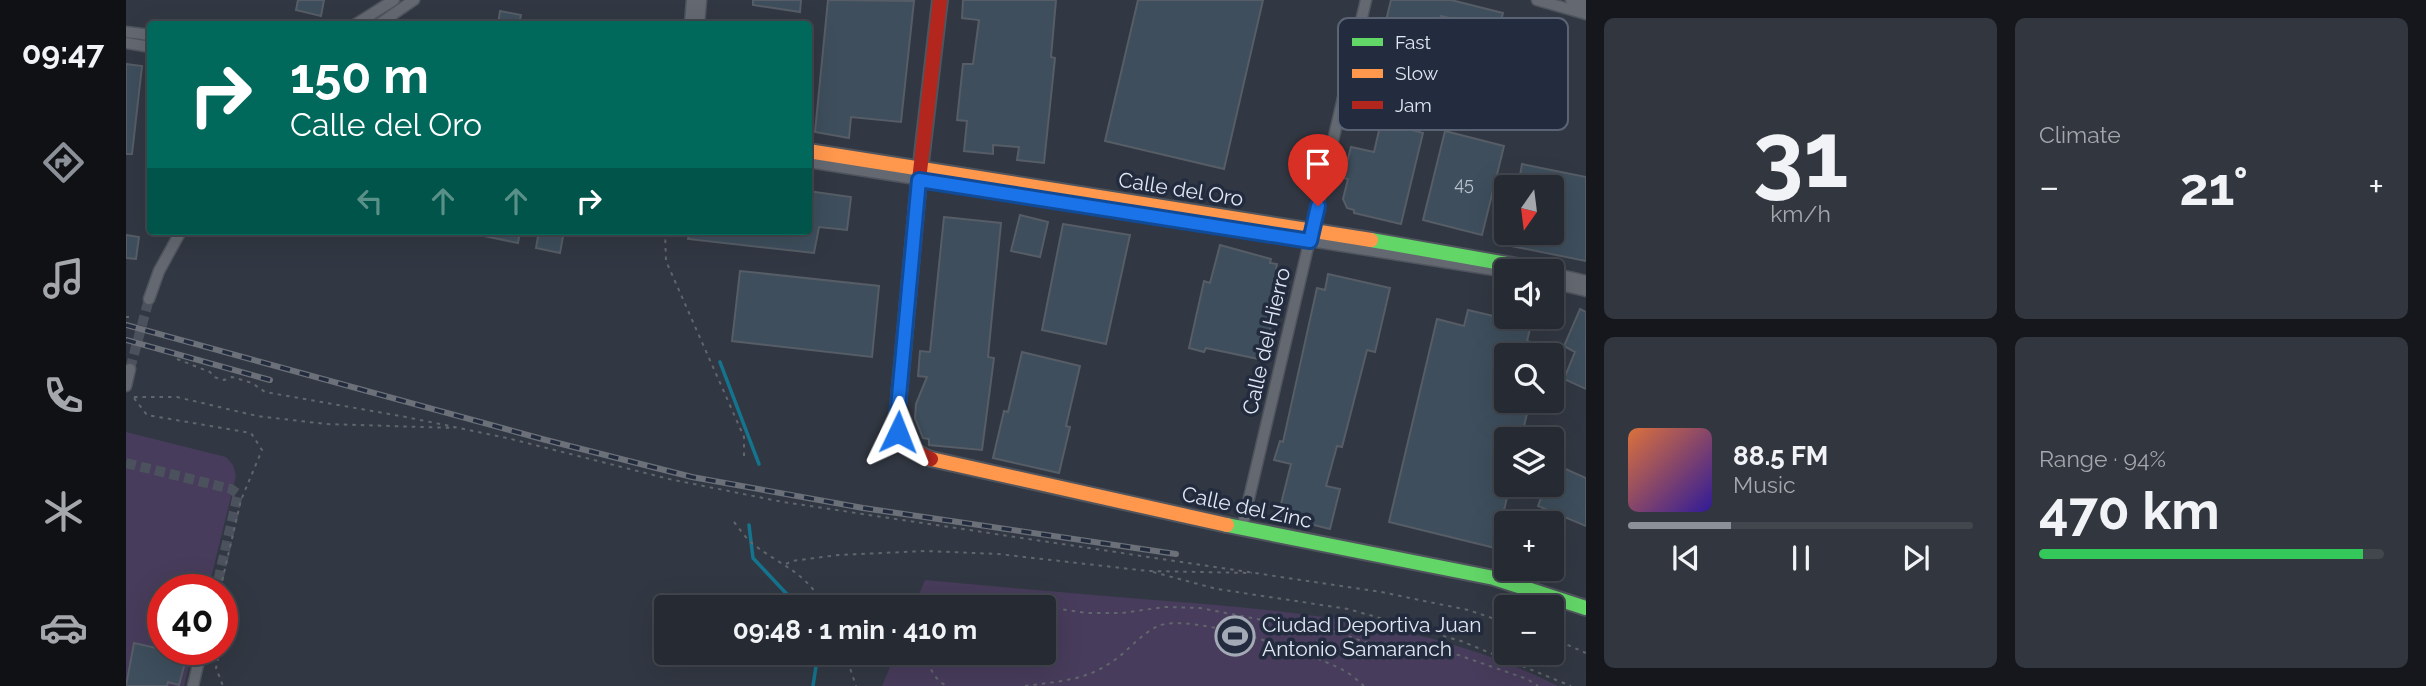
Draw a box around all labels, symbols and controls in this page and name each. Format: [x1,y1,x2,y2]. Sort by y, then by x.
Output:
legend [1338,18,1568,130]
text: Fast [1395,31,1431,53]
text: 09:47 [22,34,104,71]
text: 150 m [290,47,429,104]
icon: right [175,49,266,140]
text: Slow [1395,62,1439,84]
text: Jam [1395,94,1432,116]
text: 31 [1753,101,1848,208]
text: Calle del Oro [290,106,482,143]
text: Climate [2039,121,2121,148]
pin [1288,134,1348,206]
icon: directions [39,138,88,187]
icon: arrive [1299,145,1337,183]
text: 21° [2180,156,2248,217]
text: − [2039,164,2059,209]
text: + [2368,164,2384,209]
street label: Calle del Oro [1117,167,1245,211]
house number: 45 [1454,173,1474,194]
north arrow [1494,175,1564,245]
map controls [1494,175,1564,665]
icon: left [351,182,389,220]
icon: ahead [424,182,462,220]
icon: ahead [497,182,535,220]
icon: right [570,182,608,220]
text: km/h [1770,200,1831,227]
icon: music [39,254,88,303]
button: sound [1494,259,1564,329]
street label: Calle del Hierro [1237,265,1295,417]
button: search [1494,343,1564,413]
icon: phone [39,371,88,420]
position arrow [861,395,935,469]
button: layers [1494,427,1564,497]
text: 88.5 FM [1733,441,1828,471]
text: Range · 94% [2039,445,2166,472]
text: Music [1733,471,1796,498]
text: 470 km [2039,480,2220,541]
street label: Calle del Zinc [1180,481,1314,533]
icon: climate [39,487,88,536]
button: + [1494,511,1564,581]
icon: previous [1667,539,1705,577]
icon: pause [1782,539,1820,577]
icon: next [1897,539,1935,577]
speed limit sign: 40 [147,574,238,665]
button: − [1494,595,1564,665]
icon: car [39,603,88,652]
place label: Ciudad Deportiva Juan Antonio Samaranch [1262,612,1481,661]
text: 09:48 · 1 min · 410 m [733,615,977,645]
sports icon: Ciudad Deportiva Juan Antonio Samaranch [1214,615,1256,657]

